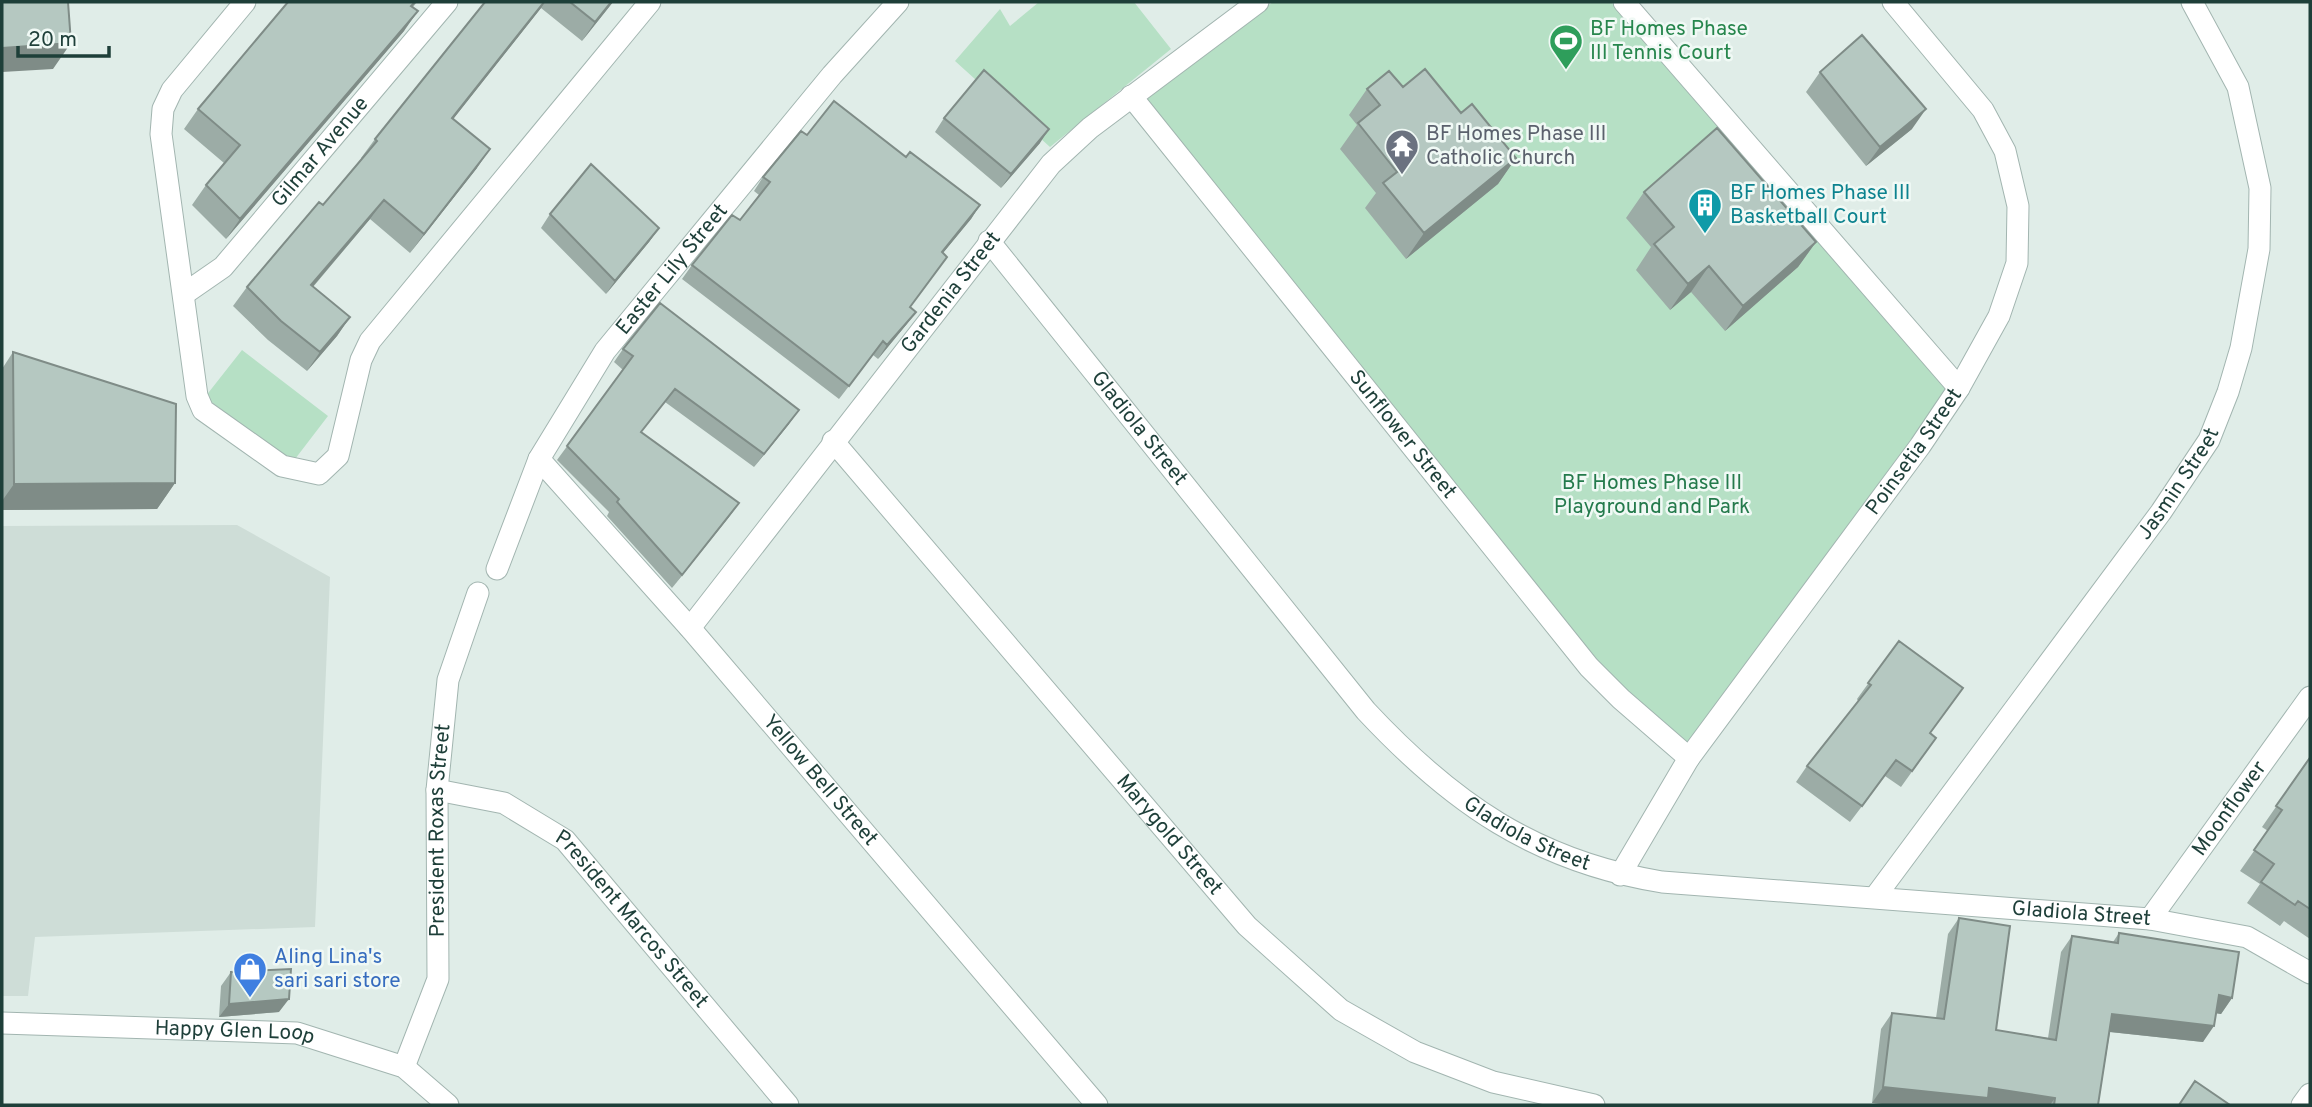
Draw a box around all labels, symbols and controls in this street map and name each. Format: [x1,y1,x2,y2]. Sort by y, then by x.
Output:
scale bar [18,14,108,58]
place label: BF Homes Phase III Tennis Court [1590,16,1748,67]
sports icon: BF Homes Phase III Tennis Court [1547,22,1585,71]
text: 20 m [28,27,77,54]
street label: Gilmar Avenue [266,91,375,213]
place label: BF Homes Phase III Catholic Church [1426,121,1606,172]
temple icon: BF Homes Phase III Catholic Church [1383,127,1421,176]
place label: BF Homes Phase III Basketball Court [1730,180,1910,231]
building icon: BF Homes Phase III Basketball Court [1686,186,1724,235]
street label: Easter Lily Street [610,198,734,341]
street label: Gardenia Street [895,226,1007,359]
street label: Gladiola Street [1085,365,1193,491]
street label: Sunflower Street [1343,365,1462,505]
street label: Poinsetia Street [1860,383,1968,521]
street label: Jasmin Street [2131,424,2226,545]
park label: BF Homes Phase III Playground and Park [1554,470,1750,521]
street label: Yellow Bell Street [756,709,884,852]
street label: President Roxas Street [423,722,457,937]
street label: Moonflower [2186,756,2273,862]
street label: Marygold Street [1110,769,1228,901]
street label: Gladiola Street [1458,790,1594,877]
street label: President Marcos Street [550,824,714,1014]
street label: Gladiola Street [2011,895,2152,933]
place label: Aling Lina's sari sari store [274,944,401,995]
shop icon: Aling Lina's sari sari store [231,950,269,999]
street label: Happy Glen Loop [154,1015,318,1051]

